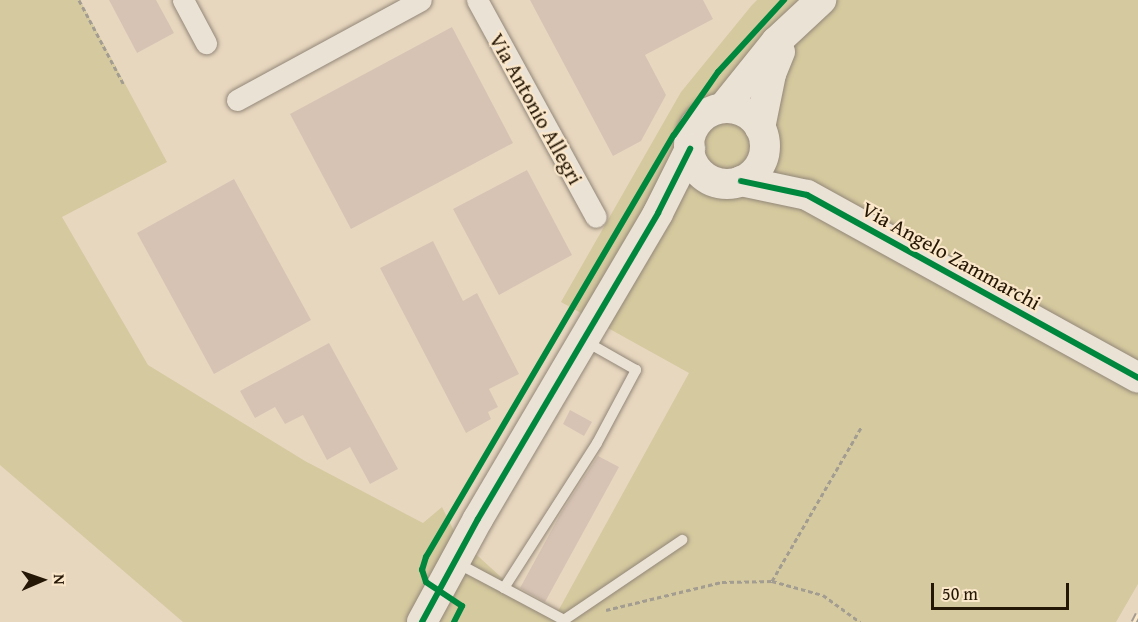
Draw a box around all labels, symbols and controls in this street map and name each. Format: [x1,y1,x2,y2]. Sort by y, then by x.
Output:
street label: Via Antonio Allegri [484,29,588,189]
street label: Via Angelo Zammarchi [857,196,1045,316]
north arrow [12,550,72,610]
scale bar [934,571,1072,609]
text: N [48,574,72,585]
text: 50 m [942,580,978,607]

